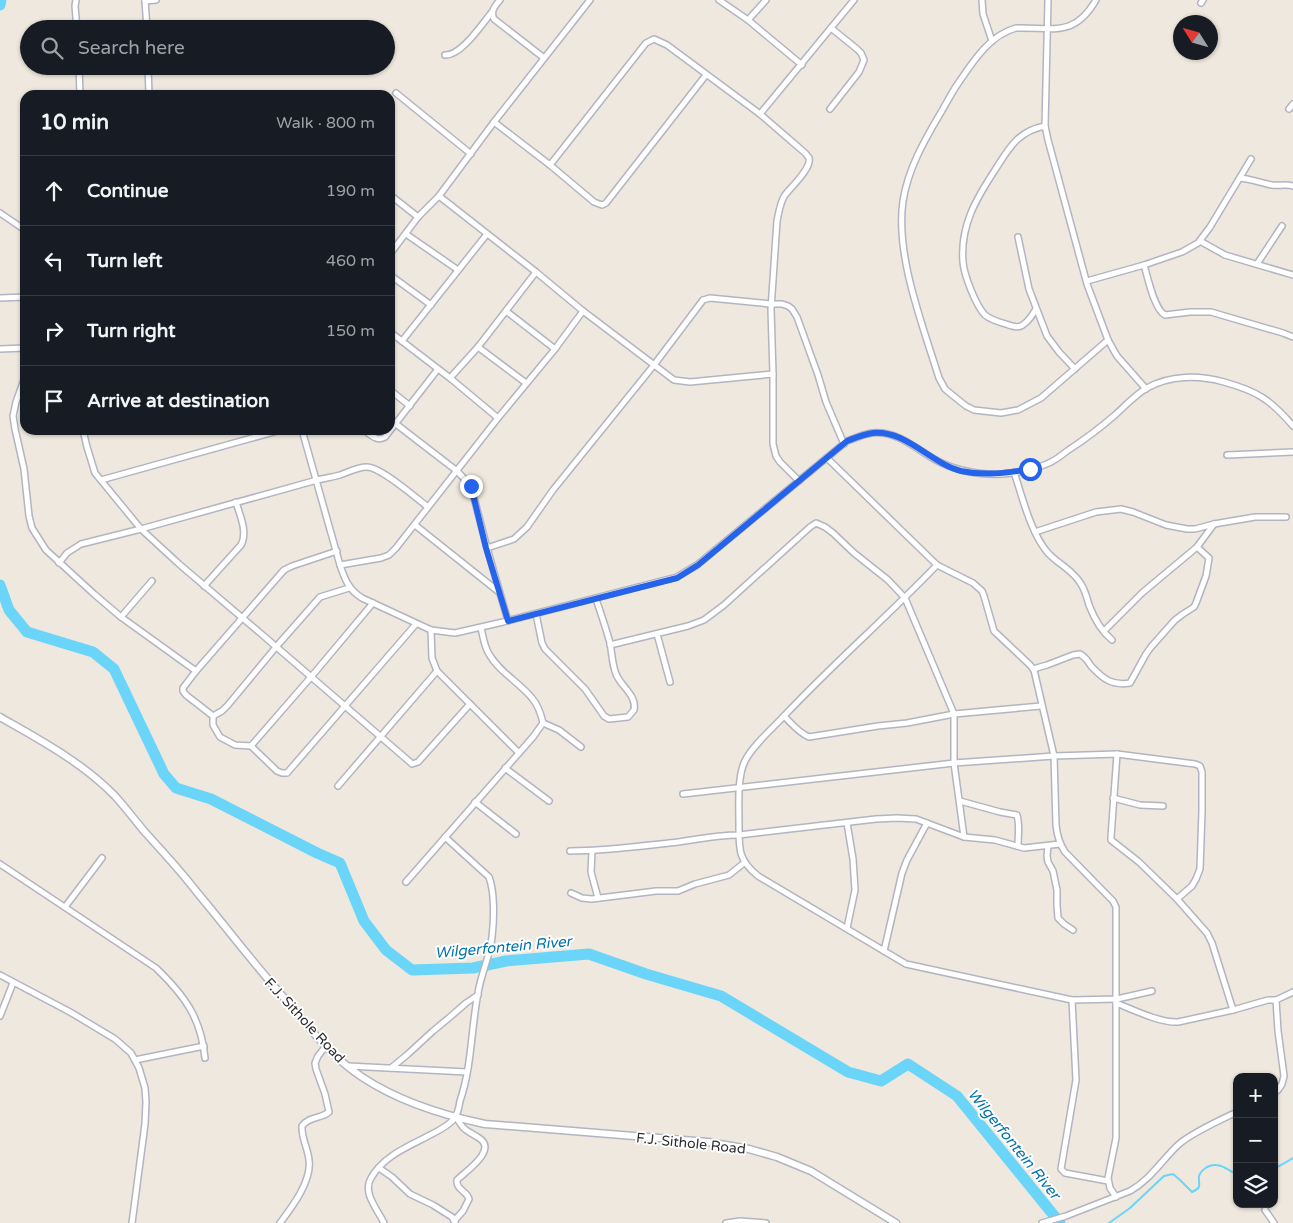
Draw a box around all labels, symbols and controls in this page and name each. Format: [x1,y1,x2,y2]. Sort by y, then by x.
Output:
north arrow [1173,15,1218,60]
search box [20,20,395,75]
icon: search [38,34,66,62]
text: Search here [78,37,185,59]
text: 10 min [40,110,109,135]
text: Walk · 800 m [276,113,375,133]
icon: ahead [40,177,68,205]
text: Continue [87,180,169,202]
text: 190 m [326,181,375,201]
icon: left [40,247,68,275]
text: Turn left [87,250,163,272]
text: 460 m [326,251,375,271]
icon: right [40,317,68,345]
text: Turn right [87,320,175,342]
text: 150 m [326,321,375,341]
icon: arrive [40,387,68,415]
text: Arrive at destination [87,390,270,412]
route start [1019,458,1042,481]
route end [460,475,483,498]
water label: Wilgerfontein River [434,932,574,962]
street label: F.J. Sithole Road [261,974,348,1066]
map controls [1233,1073,1278,1208]
button: + [1233,1073,1278,1118]
water label: Wilgerfontein River [964,1085,1066,1205]
button: − [1233,1118,1278,1163]
street label: F.J. Sithole Road [635,1129,747,1158]
button: layers [1233,1163,1278,1208]

